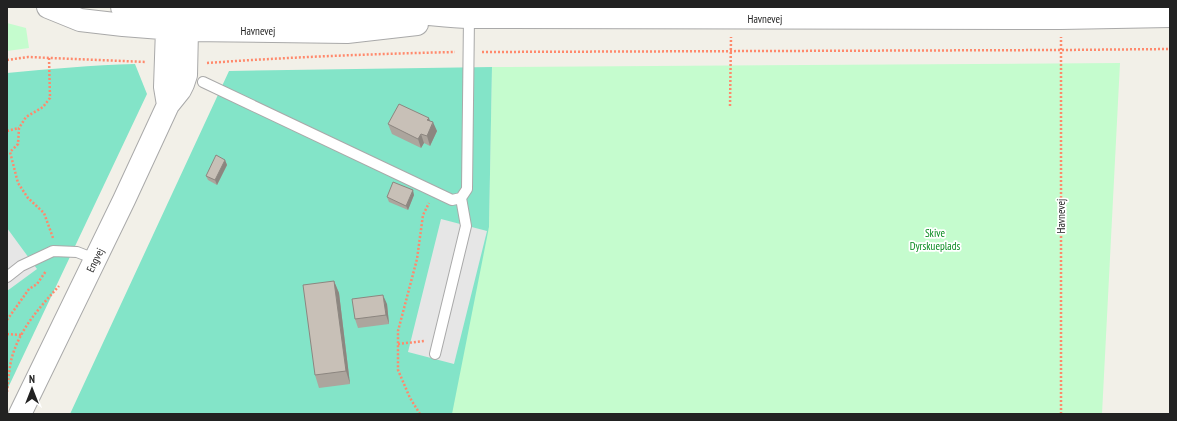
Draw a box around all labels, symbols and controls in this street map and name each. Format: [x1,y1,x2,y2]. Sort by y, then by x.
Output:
street label: Havnevej [748,12,782,26]
street label: Havnevej [241,24,275,38]
street label: Havnevej [1054,199,1068,233]
park label: Skive Dyrskueplads [910,226,960,253]
street label: Engvej [83,245,107,275]
north arrow [12,369,52,409]
text: N [29,372,35,386]

